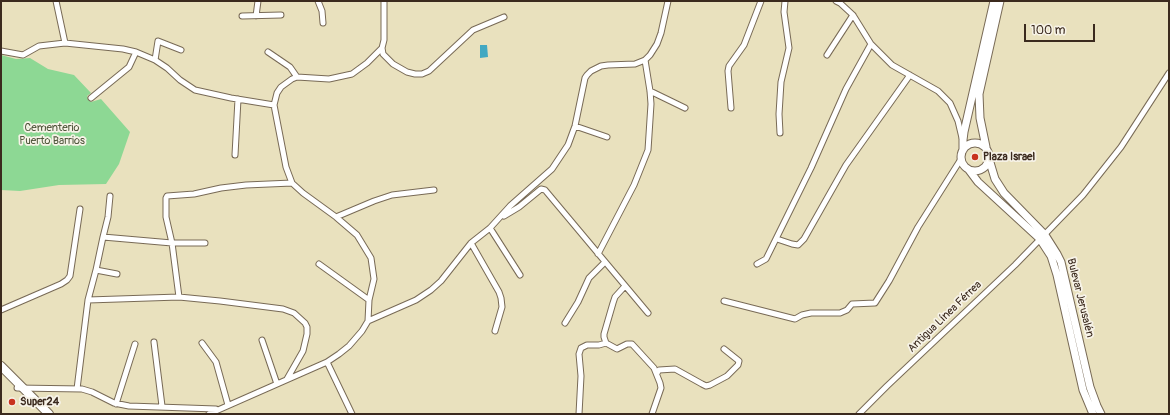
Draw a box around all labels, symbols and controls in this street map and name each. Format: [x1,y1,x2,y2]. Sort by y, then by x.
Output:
scale bar [1026,16,1097,42]
text: 100 m [1031,23,1065,38]
park label: Cementerio Puerto Barrios [19,121,85,147]
place label: Plaza Israel [983,150,1035,164]
marker: Plaza Israel [970,152,980,162]
street label: Bulevar Jerusalén [1064,257,1096,339]
street label: Antigua Línea Férrea [905,278,985,356]
place label: Super24 [20,395,59,409]
marker: Super24 [7,397,17,407]

